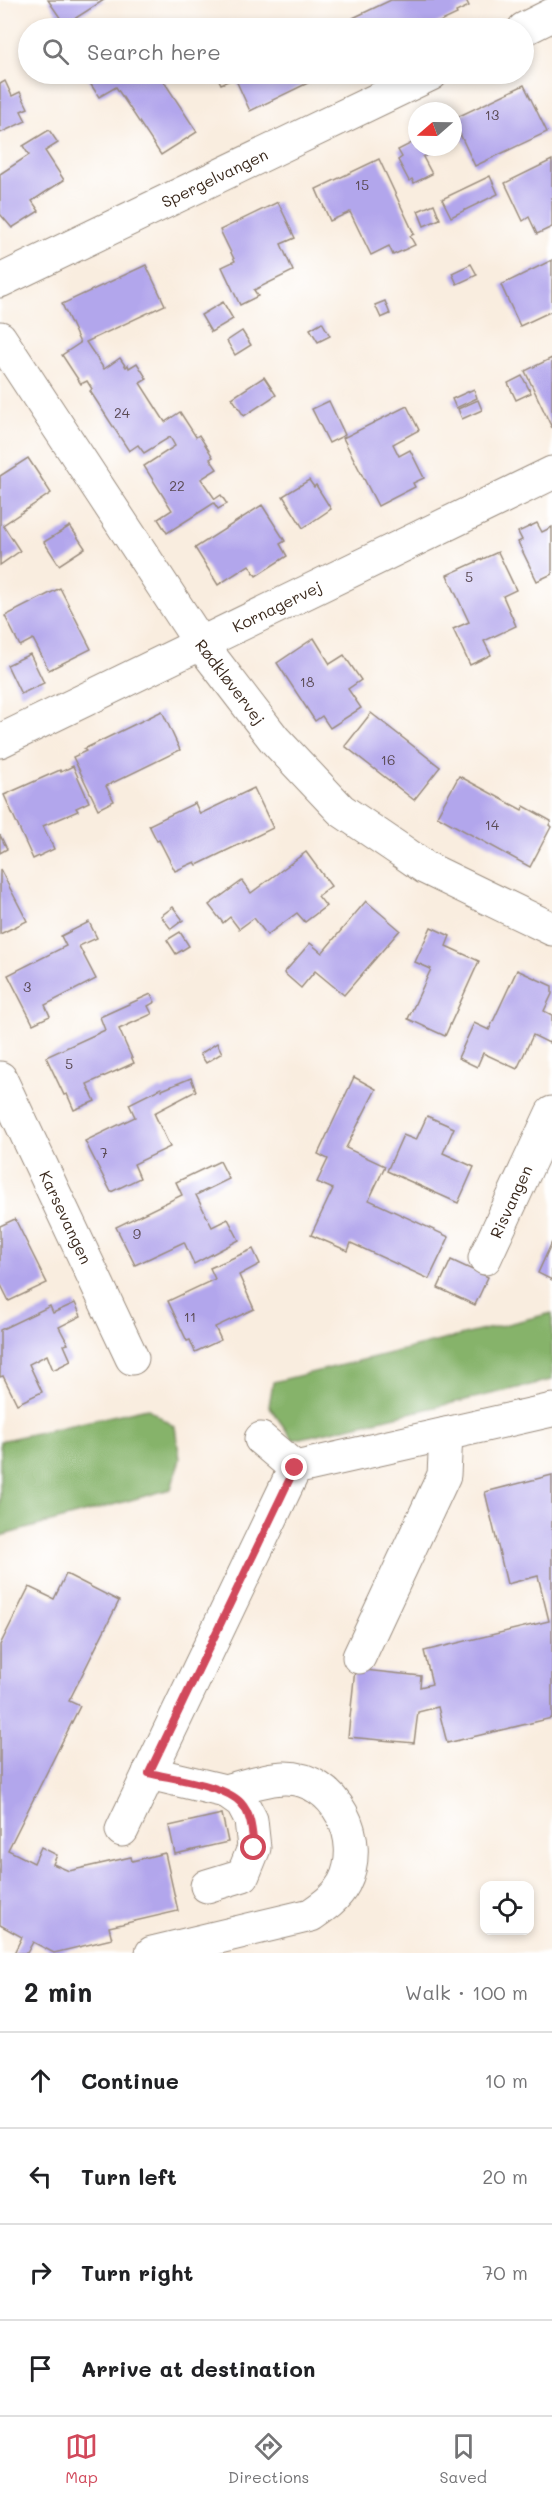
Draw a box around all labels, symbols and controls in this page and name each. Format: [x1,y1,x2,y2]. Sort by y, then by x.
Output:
search box [18,18,534,84]
icon: search [39,35,72,68]
text: Search here [87,37,221,66]
north arrow [408,102,462,156]
house number: 13 [485,105,499,124]
street label: Spergelvangen [158,143,271,212]
house number: 15 [355,175,369,194]
house number: 24 [114,403,131,422]
house number: 22 [169,476,185,495]
house number: 5 [465,567,473,586]
street label: Kornagervej [229,575,325,637]
street label: Rødkløvervej [191,635,270,729]
house number: 18 [300,672,314,691]
house number: 16 [381,750,395,769]
house number: 14 [485,815,500,834]
house number: 3 [23,977,31,996]
house number: 5 [65,1054,73,1073]
house number: 7 [100,1143,108,1162]
street label: Risvangen [485,1162,537,1241]
street label: Karsevangen [35,1167,97,1267]
house number: 9 [133,1224,141,1243]
house number: 11 [184,1307,196,1326]
route end [281,1454,307,1480]
route start [240,1834,266,1860]
map controls [480,1881,534,1935]
button: locate [480,1881,534,1935]
text: 2 min [24,1975,92,2009]
text: Walk · 100 m [405,1979,528,2005]
icon: ahead [24,2064,57,2097]
text: Continue [81,2066,179,2095]
text: 10 m [484,2067,528,2093]
icon: left [24,2160,57,2193]
text: Turn left [81,2162,177,2191]
text: 20 m [482,2163,528,2189]
icon: right [24,2256,57,2289]
text: Turn right [81,2258,193,2287]
text: 70 m [482,2259,528,2285]
icon: arrive [24,2352,57,2385]
text: Arrive at destination [81,2354,316,2383]
tab: Map [65,2430,98,2487]
tab: Directions [228,2430,309,2487]
tab: Saved [439,2430,487,2487]

